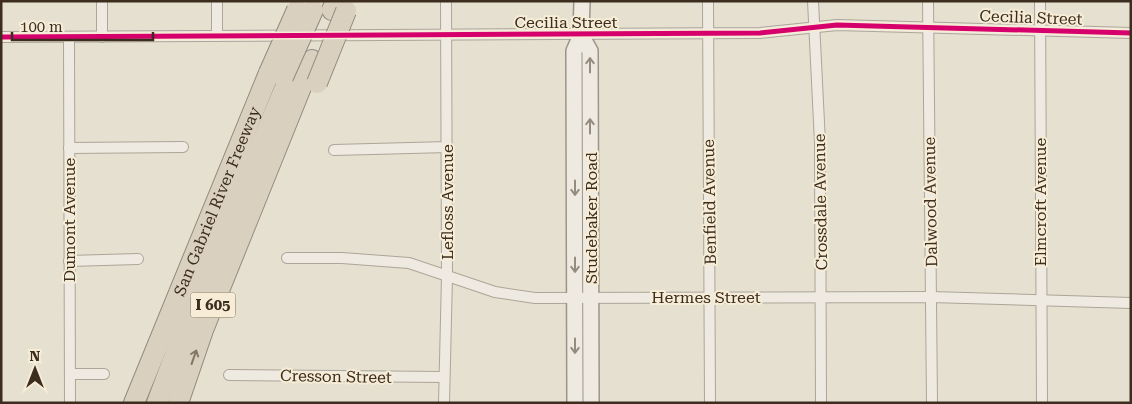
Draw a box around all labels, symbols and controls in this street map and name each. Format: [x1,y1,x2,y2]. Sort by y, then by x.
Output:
street label: Cecilia Street [979,6,1083,29]
scale bar [12,10,154,42]
street label: Cecilia Street [514,13,618,32]
text: 100 m [20,18,63,36]
one-way arrow [585,57,595,74]
street label: San Gabriel River Freeway [170,103,264,299]
one-way arrow [585,118,595,134]
street label: Crossdale Avenue [810,133,831,271]
street label: Dalwood Avenue [920,137,941,267]
street label: Elmcroft Avenue [1031,137,1050,266]
street label: Benfield Avenue [699,139,720,265]
street label: Lefloss Avenue [438,144,457,260]
street label: Studebaker Road [582,152,601,284]
street label: Dumont Avenue [60,158,79,282]
one-way arrow [570,179,580,195]
one-way arrow [570,256,580,272]
street label: Hermes Street [651,288,761,307]
road number: I 605 [190,292,236,318]
one-way arrow [570,338,580,354]
north arrow [10,344,60,394]
text: N [30,348,41,364]
one-way arrow [190,349,199,365]
street label: Cresson Street [280,366,392,387]

